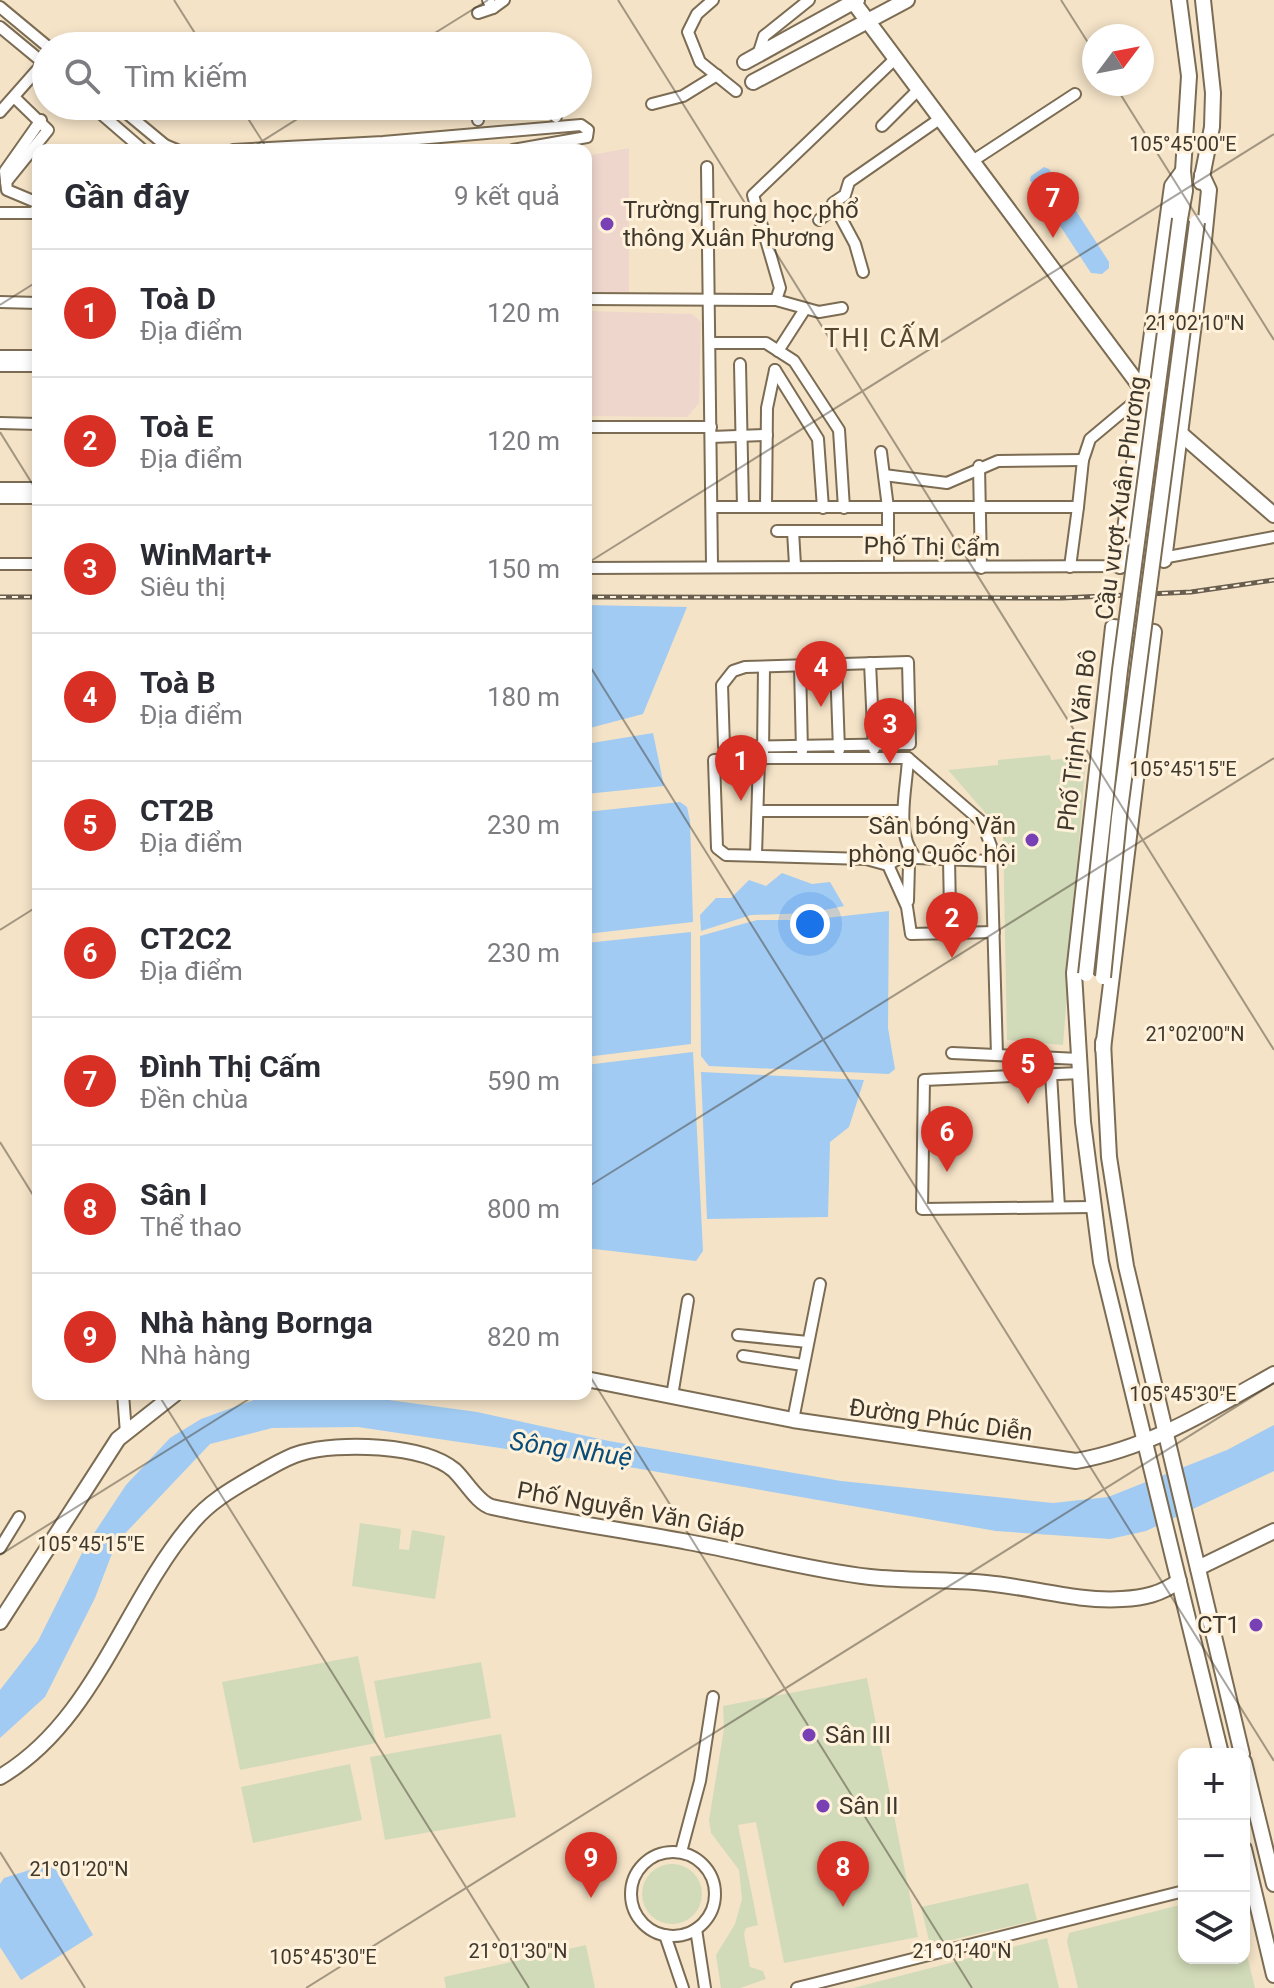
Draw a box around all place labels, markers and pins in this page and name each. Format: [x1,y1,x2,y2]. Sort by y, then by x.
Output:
pin: 7 [1027,172,1079,238]
place label: Trường Trung học phổ thông Xuân Phương [623,196,859,252]
marker: Trường Trung học phổ thông Xuân Phương [598,215,616,233]
pin: 4 [795,641,847,707]
pin: 3 [864,698,916,764]
pin: 1 [715,735,767,801]
place label: Sân bóng Văn phòng Quốc hội [848,812,1016,868]
marker: Sân bóng Văn phòng Quốc hội [1023,831,1041,849]
pin: 2 [926,892,978,958]
pin: 5 [1002,1038,1054,1104]
pin: 6 [921,1106,973,1172]
place label: CT1 [1197,1611,1240,1639]
marker: CT1 [1247,1616,1265,1634]
place label: Sân III [825,1721,891,1749]
marker: Sân III [800,1726,818,1744]
place label: Sân II [839,1792,899,1820]
marker: Sân II [814,1797,832,1815]
pin: 9 [565,1832,617,1898]
pin: 8 [817,1841,869,1907]

